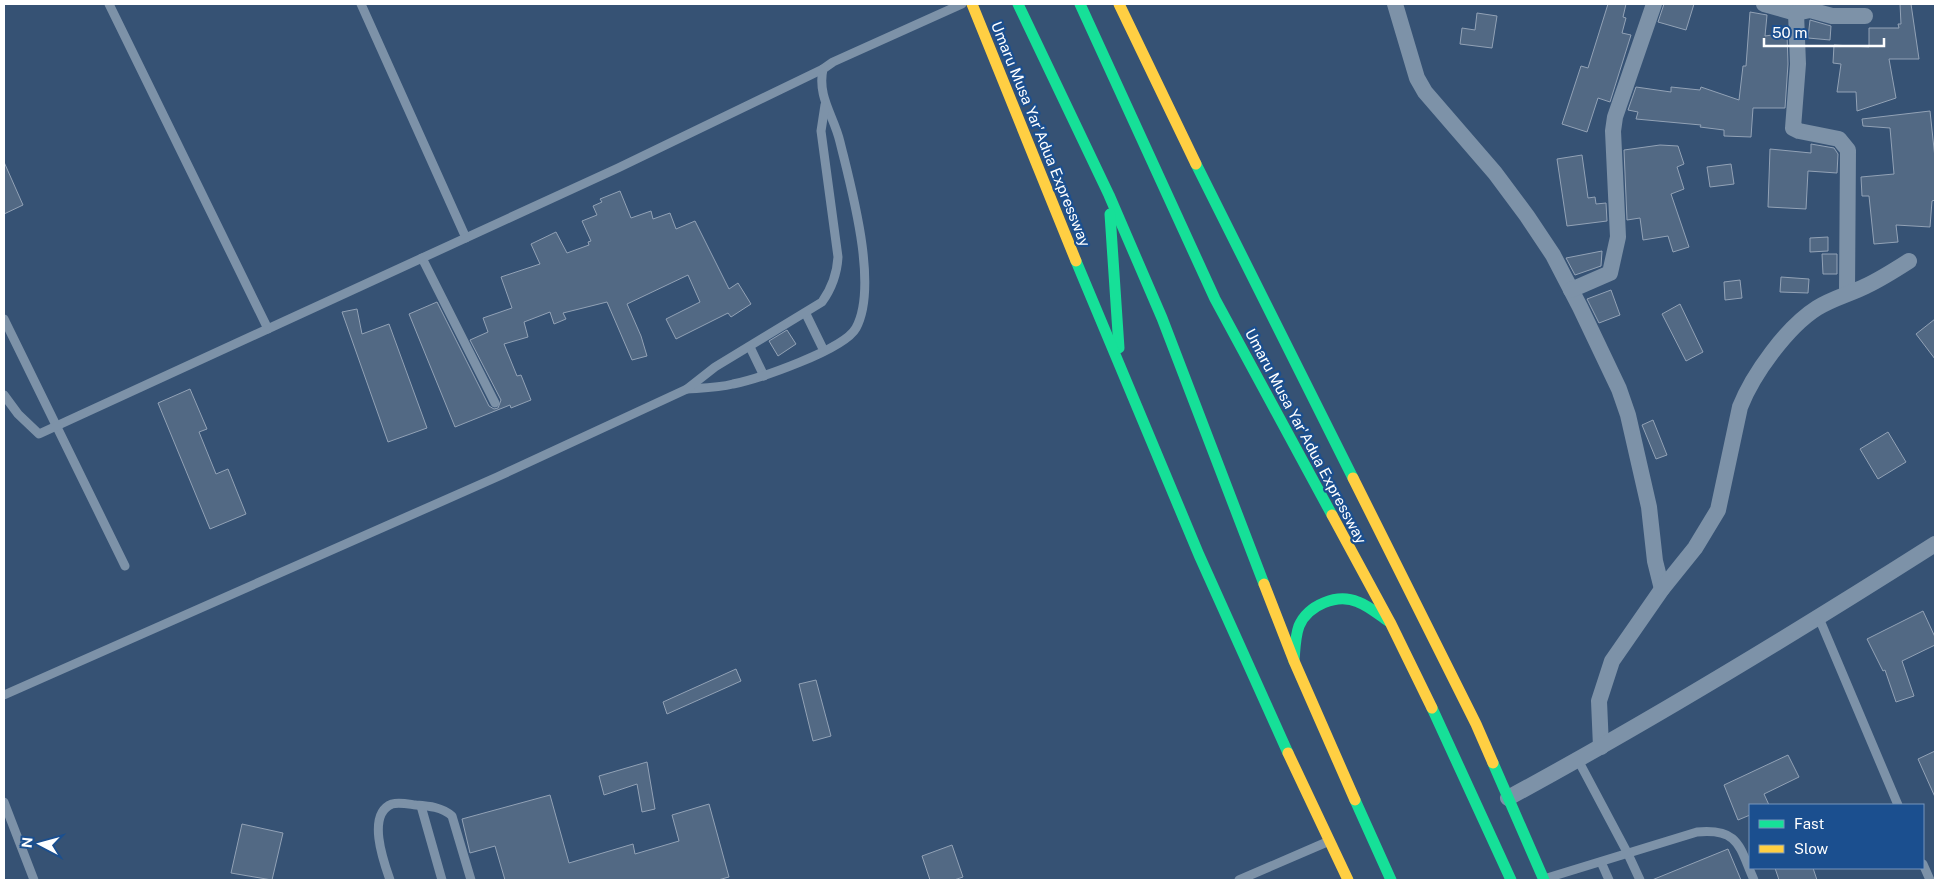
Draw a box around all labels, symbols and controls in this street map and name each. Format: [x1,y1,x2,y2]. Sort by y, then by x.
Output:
scale bar [1764,15,1884,47]
street label: Umaru Musa Yar'Adua Expressway [988,19,1094,249]
text: 50 m [1772,24,1807,41]
street label: Umaru Musa Yar'Adua Expressway [1242,326,1370,546]
legend [1749,804,1924,869]
text: Fast [1794,815,1824,832]
north arrow [15,819,65,869]
text: N [19,836,36,849]
text: Slow [1794,840,1829,857]

